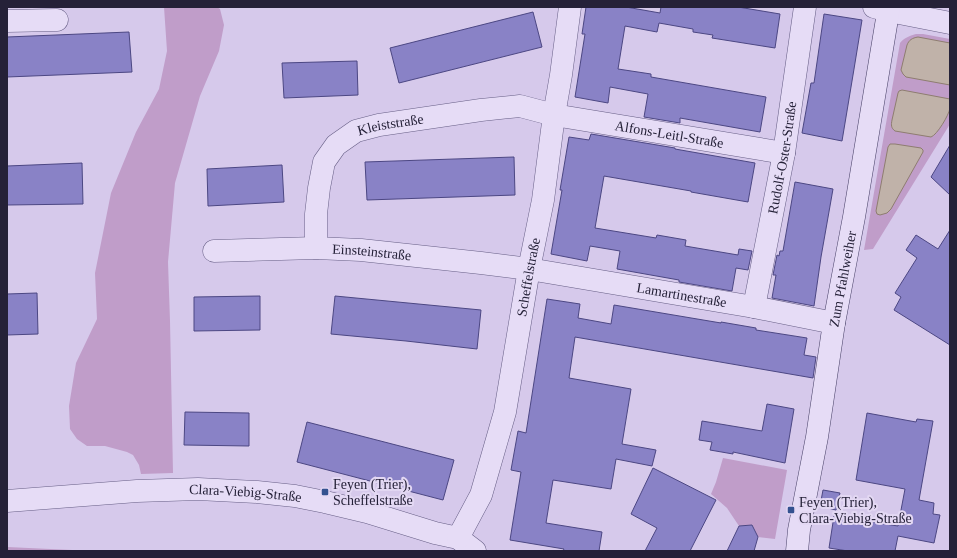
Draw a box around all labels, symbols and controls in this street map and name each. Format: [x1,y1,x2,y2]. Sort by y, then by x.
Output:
street label: Rudolf-Oster-Straße [765,100,799,215]
street label: Kleiststraße [356,112,425,138]
street label: Alfons-Leitl-Straße [614,118,725,151]
street label: Zum Pfahlweiher [826,229,859,328]
street label: Scheffelstraße [514,236,543,318]
street label: Einsteinstraße [332,242,412,263]
street label: Lamartinestraße [635,280,728,310]
place label: Feyen (Trier), Scheffelstraße [333,477,413,508]
street label: Clara-Viebig-Straße [189,482,303,505]
marker: Feyen (Trier), Scheffelstraße [320,487,330,497]
place label: Feyen (Trier), Clara-Viebig-Straße [799,495,912,526]
marker: Feyen (Trier), Clara-Viebig-Straße [786,505,796,515]

